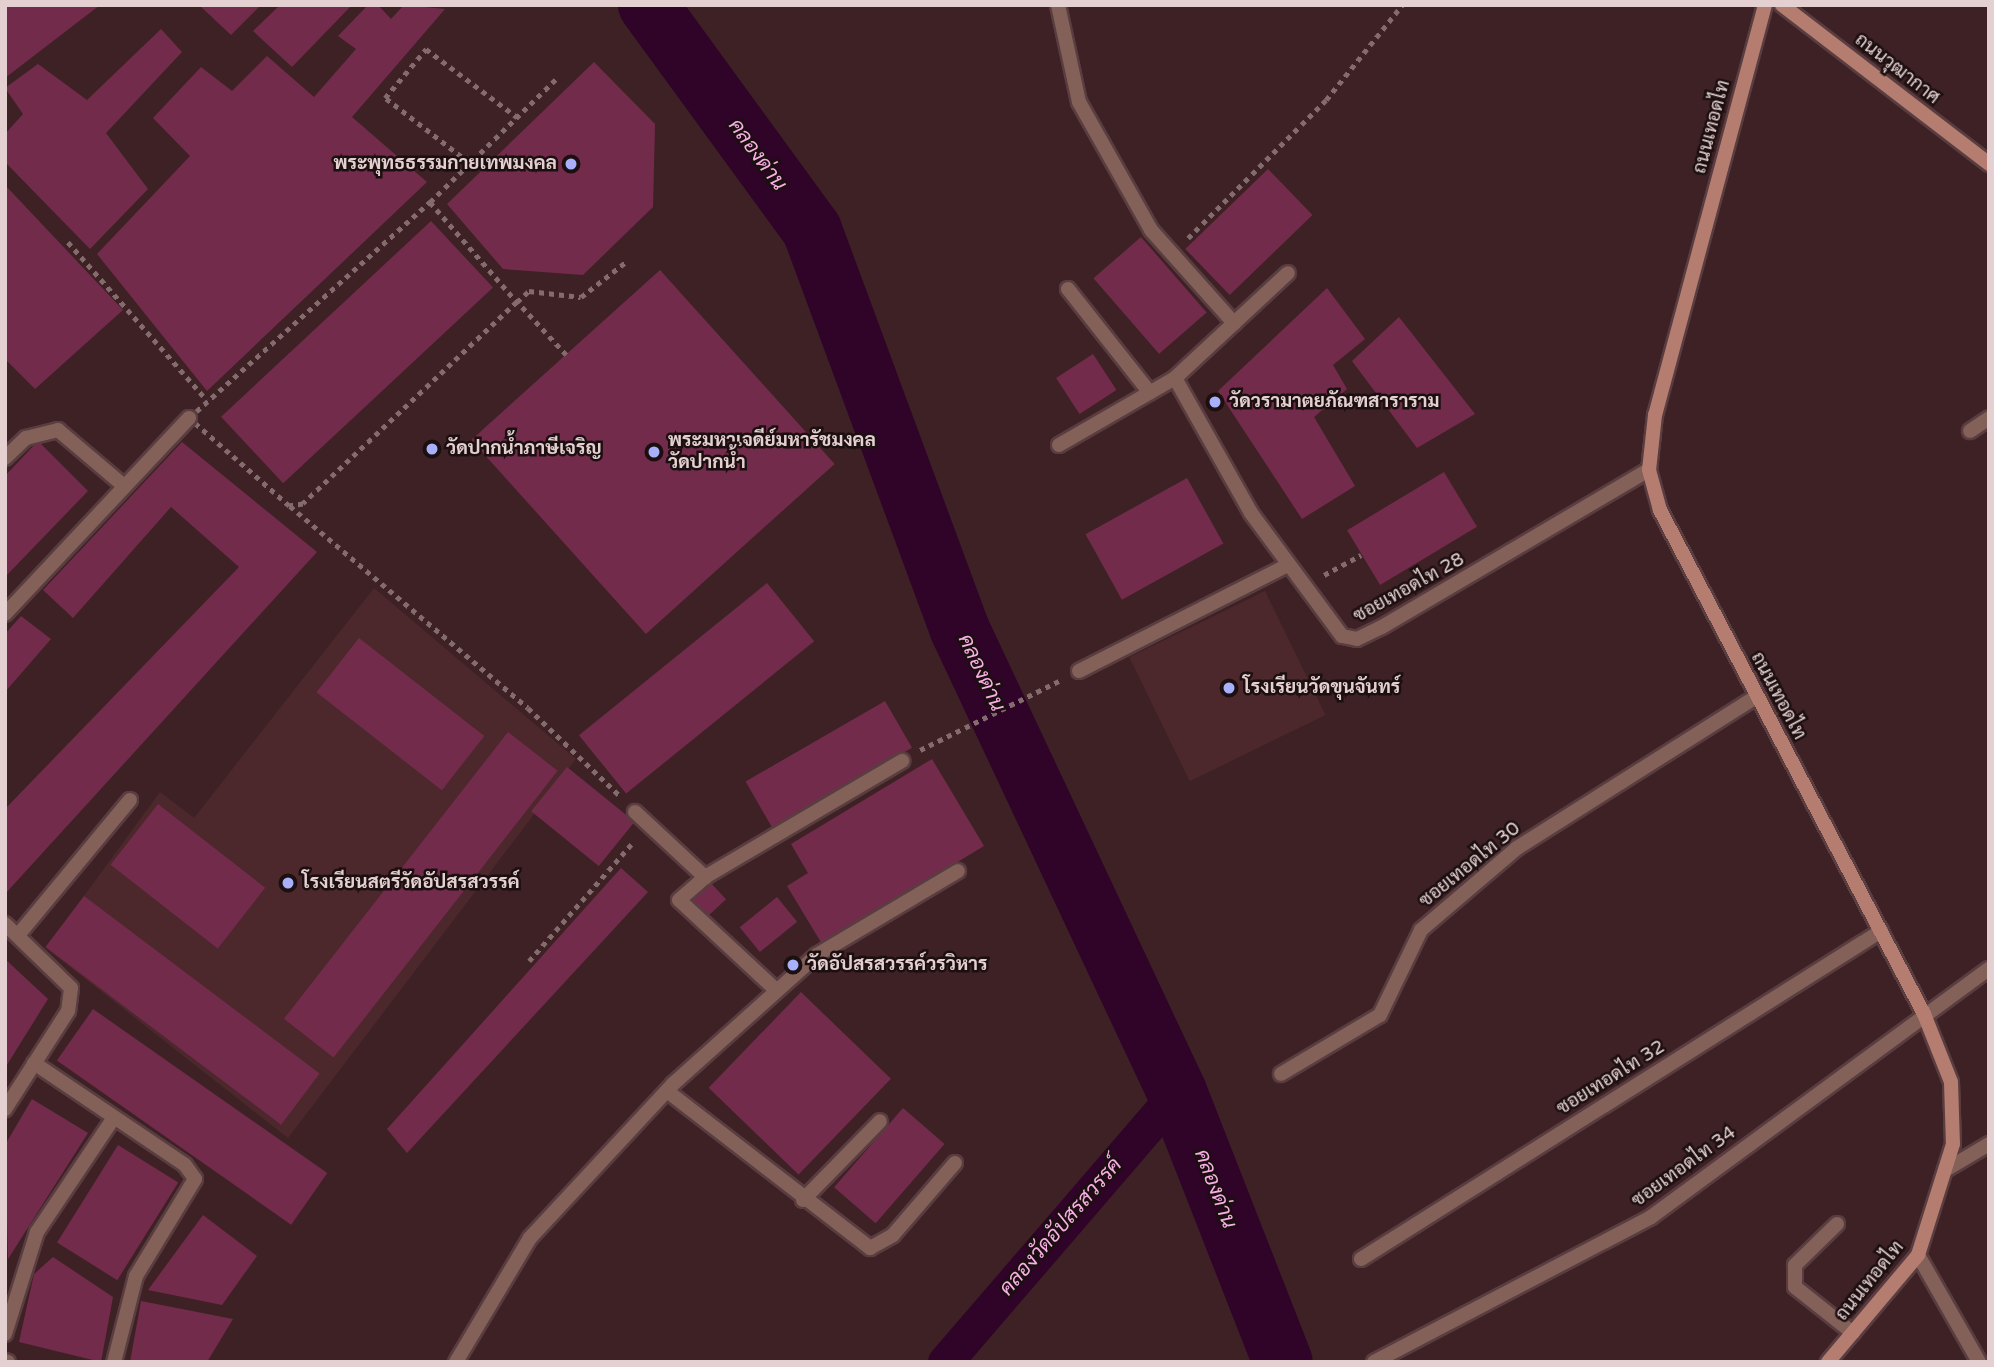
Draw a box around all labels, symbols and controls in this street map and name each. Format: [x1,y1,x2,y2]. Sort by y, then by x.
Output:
street label: ถนนวุฒากาศ [1850,29,1944,109]
street label: ถนนเทอดไท [1689,78,1735,176]
water label: คลองด่าน [723,114,791,196]
place label: พระพุทธธรรมกายเทพมงคล [333,153,557,175]
marker: พระพุทธธรรมกายเทพมงคล [563,156,579,172]
place label: วัดวรามาตยภัณฑสาราราม [1229,391,1439,413]
marker: วัดวรามาตยภัณฑสาราราม [1207,394,1223,410]
place label: พระมหาเจดีย์มหารัชมงคล วัดปากน้ำ [668,430,876,474]
place label: วัดปากน้ำภาษีเจริญ [446,438,602,460]
marker: วัดปากน้ำภาษีเจริญ [424,441,440,457]
marker: พระมหาเจดีย์มหารัชมงคล วัดปากน้ำ [646,444,662,460]
street label: ซอยเทอดไท 28 [1350,548,1468,628]
water label: คลองด่าน [952,630,1010,716]
street label: ถนนเทอดไท [1745,648,1811,744]
place label: โรงเรียนวัดขุนจันทร์ [1243,677,1400,699]
marker: โรงเรียนวัดขุนจันทร์ [1221,680,1237,696]
street label: ซอยเทอดไท 30 [1415,817,1525,913]
place label: โรงเรียนสตรีวัดอัปสรสวรรค์ [302,872,520,894]
marker: โรงเรียนสตรีวัดอัปสรสวรรค์ [280,875,296,891]
place label: วัดอัปสรสวรรค์วรวิหาร [807,954,987,976]
marker: วัดอัปสรสวรรค์วรวิหาร [785,957,801,973]
street label: ซอยเทอดไท 32 [1553,1036,1669,1120]
street label: ซอยเทอดไท 34 [1627,1122,1741,1212]
water label: คลองด่าน [1188,1146,1242,1232]
water label: คลองวัดอัปสรสวรรค์ [994,1153,1128,1301]
street label: ถนนเทอดไท [1831,1237,1909,1325]

